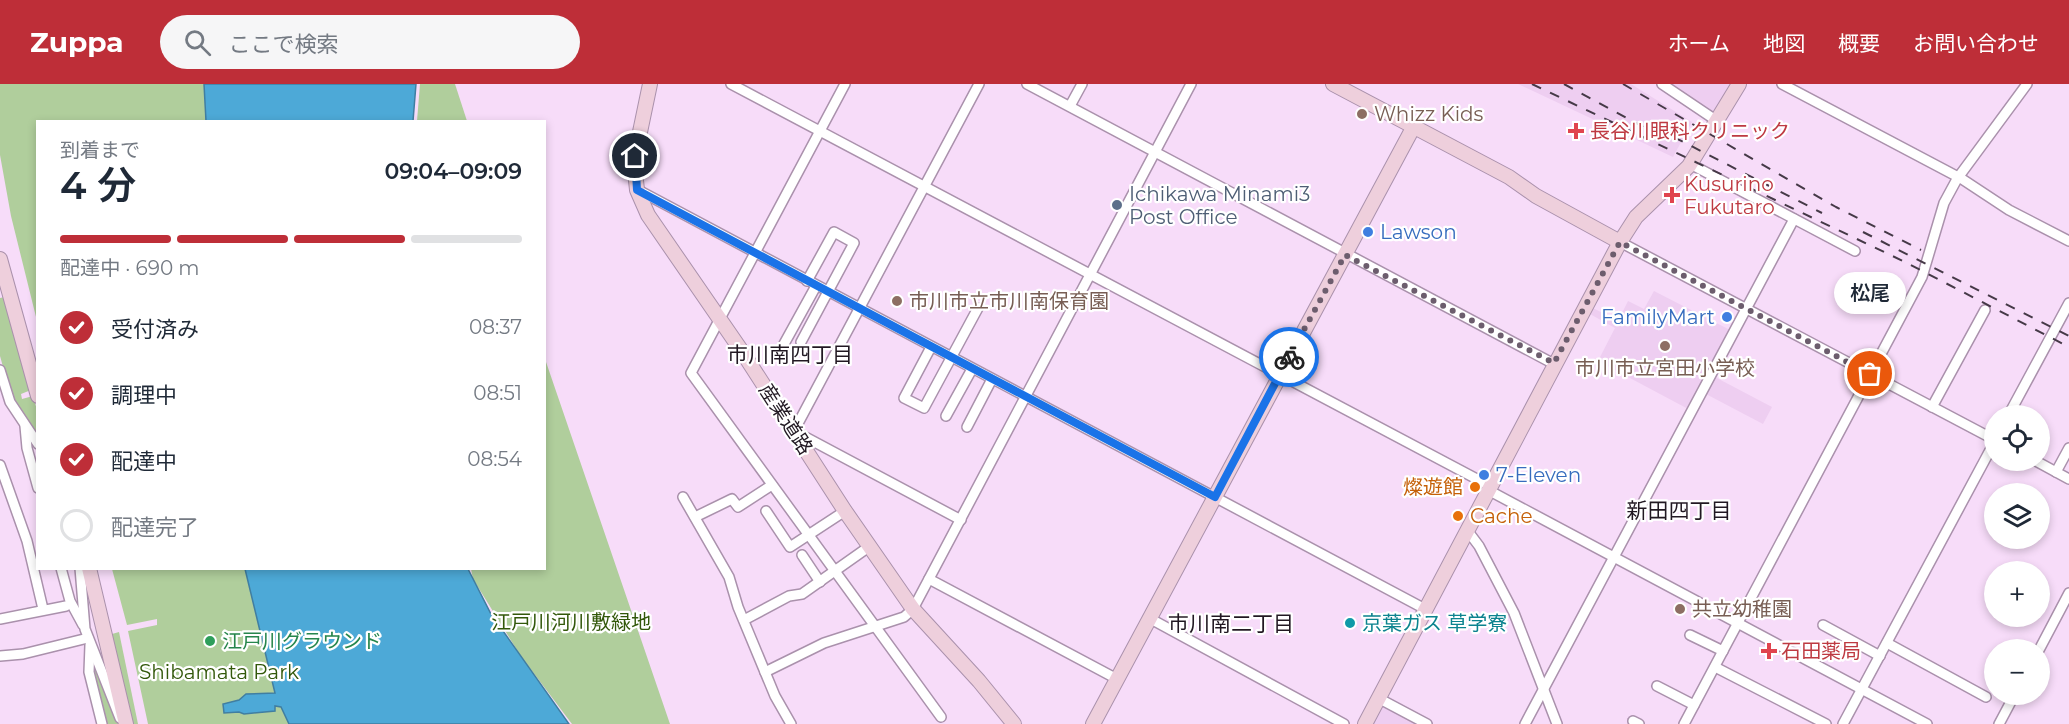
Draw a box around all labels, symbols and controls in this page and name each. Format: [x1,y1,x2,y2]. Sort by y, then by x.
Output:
search box [160,15,580,69]
text: Zuppa [30,25,124,59]
icon: search [181,26,214,59]
text: ここで検索 [229,31,339,58]
text: ホーム [1668,31,1730,56]
text: 地図 [1763,31,1805,56]
text: 概要 [1838,31,1880,56]
text: お問い合わせ [1913,31,2039,56]
place label: Whizz Kids [1374,102,1484,126]
marker: Whizz Kids [1355,107,1369,121]
place label: 長谷川眼科クリニック [1590,119,1790,143]
marker: 長谷川眼科クリニック [1567,122,1585,140]
pin [609,130,660,181]
text: 到着まで [60,138,140,162]
icon: home [618,139,651,172]
text: 09:04–09:09 [384,158,522,185]
text: 4 分 [60,161,136,209]
place label: Kusurino Fukutaro [1684,172,1775,219]
place label: Ichikawa Minami3 Post Office [1129,182,1310,229]
marker: Kusurino Fukutaro [1665,188,1679,202]
marker: Ichikawa Minami3 Post Office [1110,198,1124,212]
place label: Lawson [1380,220,1457,244]
marker: Lawson [1361,225,1375,239]
text: 配達中 · 690 m [60,256,200,280]
callout: 松尾 [1834,272,1906,314]
text: 松尾 [1850,281,1890,305]
place label: 市川市立市川南保育園 [909,289,1109,313]
marker: 市川市立市川南保育園 [890,294,904,308]
place label: FamilyMart [1601,305,1715,329]
marker: FamilyMart [1720,310,1734,324]
icon: check [60,311,93,344]
text: 08:37 [469,315,522,339]
text: 受付済み [111,316,199,343]
courier [1259,327,1319,387]
marker: 市川市立宮田小学校 [1658,339,1672,353]
icon: bike [1273,341,1306,374]
district label: 市川南四丁目 [727,342,853,367]
pin [1844,348,1895,399]
place label: 市川市立宮田小学校 [1575,356,1755,380]
icon: bag [1853,357,1886,390]
icon: check [60,377,93,410]
street label: 産業道路 [754,379,818,459]
text: 08:51 [473,381,522,405]
text: 調理中 [111,382,177,409]
map controls [1984,405,2050,705]
button: locate [1984,405,2050,471]
icon: check [60,443,93,476]
text: 08:54 [467,447,522,471]
text: 配達中 [111,448,177,475]
place label: 7-Eleven [1496,463,1581,487]
marker: 7-Eleven [1477,468,1491,482]
place label: 燦遊館 [1403,475,1463,499]
marker: 燦遊館 [1468,480,1482,494]
button: layers [1984,483,2050,549]
district label: 新田四丁目 [1627,498,1732,523]
place label: Cache [1470,504,1533,528]
marker: Cache [1451,509,1465,523]
text: 配達完了 [111,514,199,541]
button: + [1984,561,2050,627]
place label: 共立幼稚園 [1692,597,1792,621]
marker: 共立幼稚園 [1673,602,1687,616]
park label: 江戸川河川敷緑地 [491,610,651,634]
district label: 市川南二丁目 [1168,611,1294,636]
place label: 京葉ガス 草学寮 [1362,611,1507,635]
marker: 京葉ガス 草学寮 [1343,616,1357,630]
place label: 江戸川グラウンド [222,629,382,653]
marker: 江戸川グラウンド [203,634,217,648]
place label: 石田薬局 [1781,639,1861,663]
button: − [1984,639,2050,705]
marker: 石田薬局 [1762,644,1776,658]
park label: Shibamata Park [139,660,299,684]

